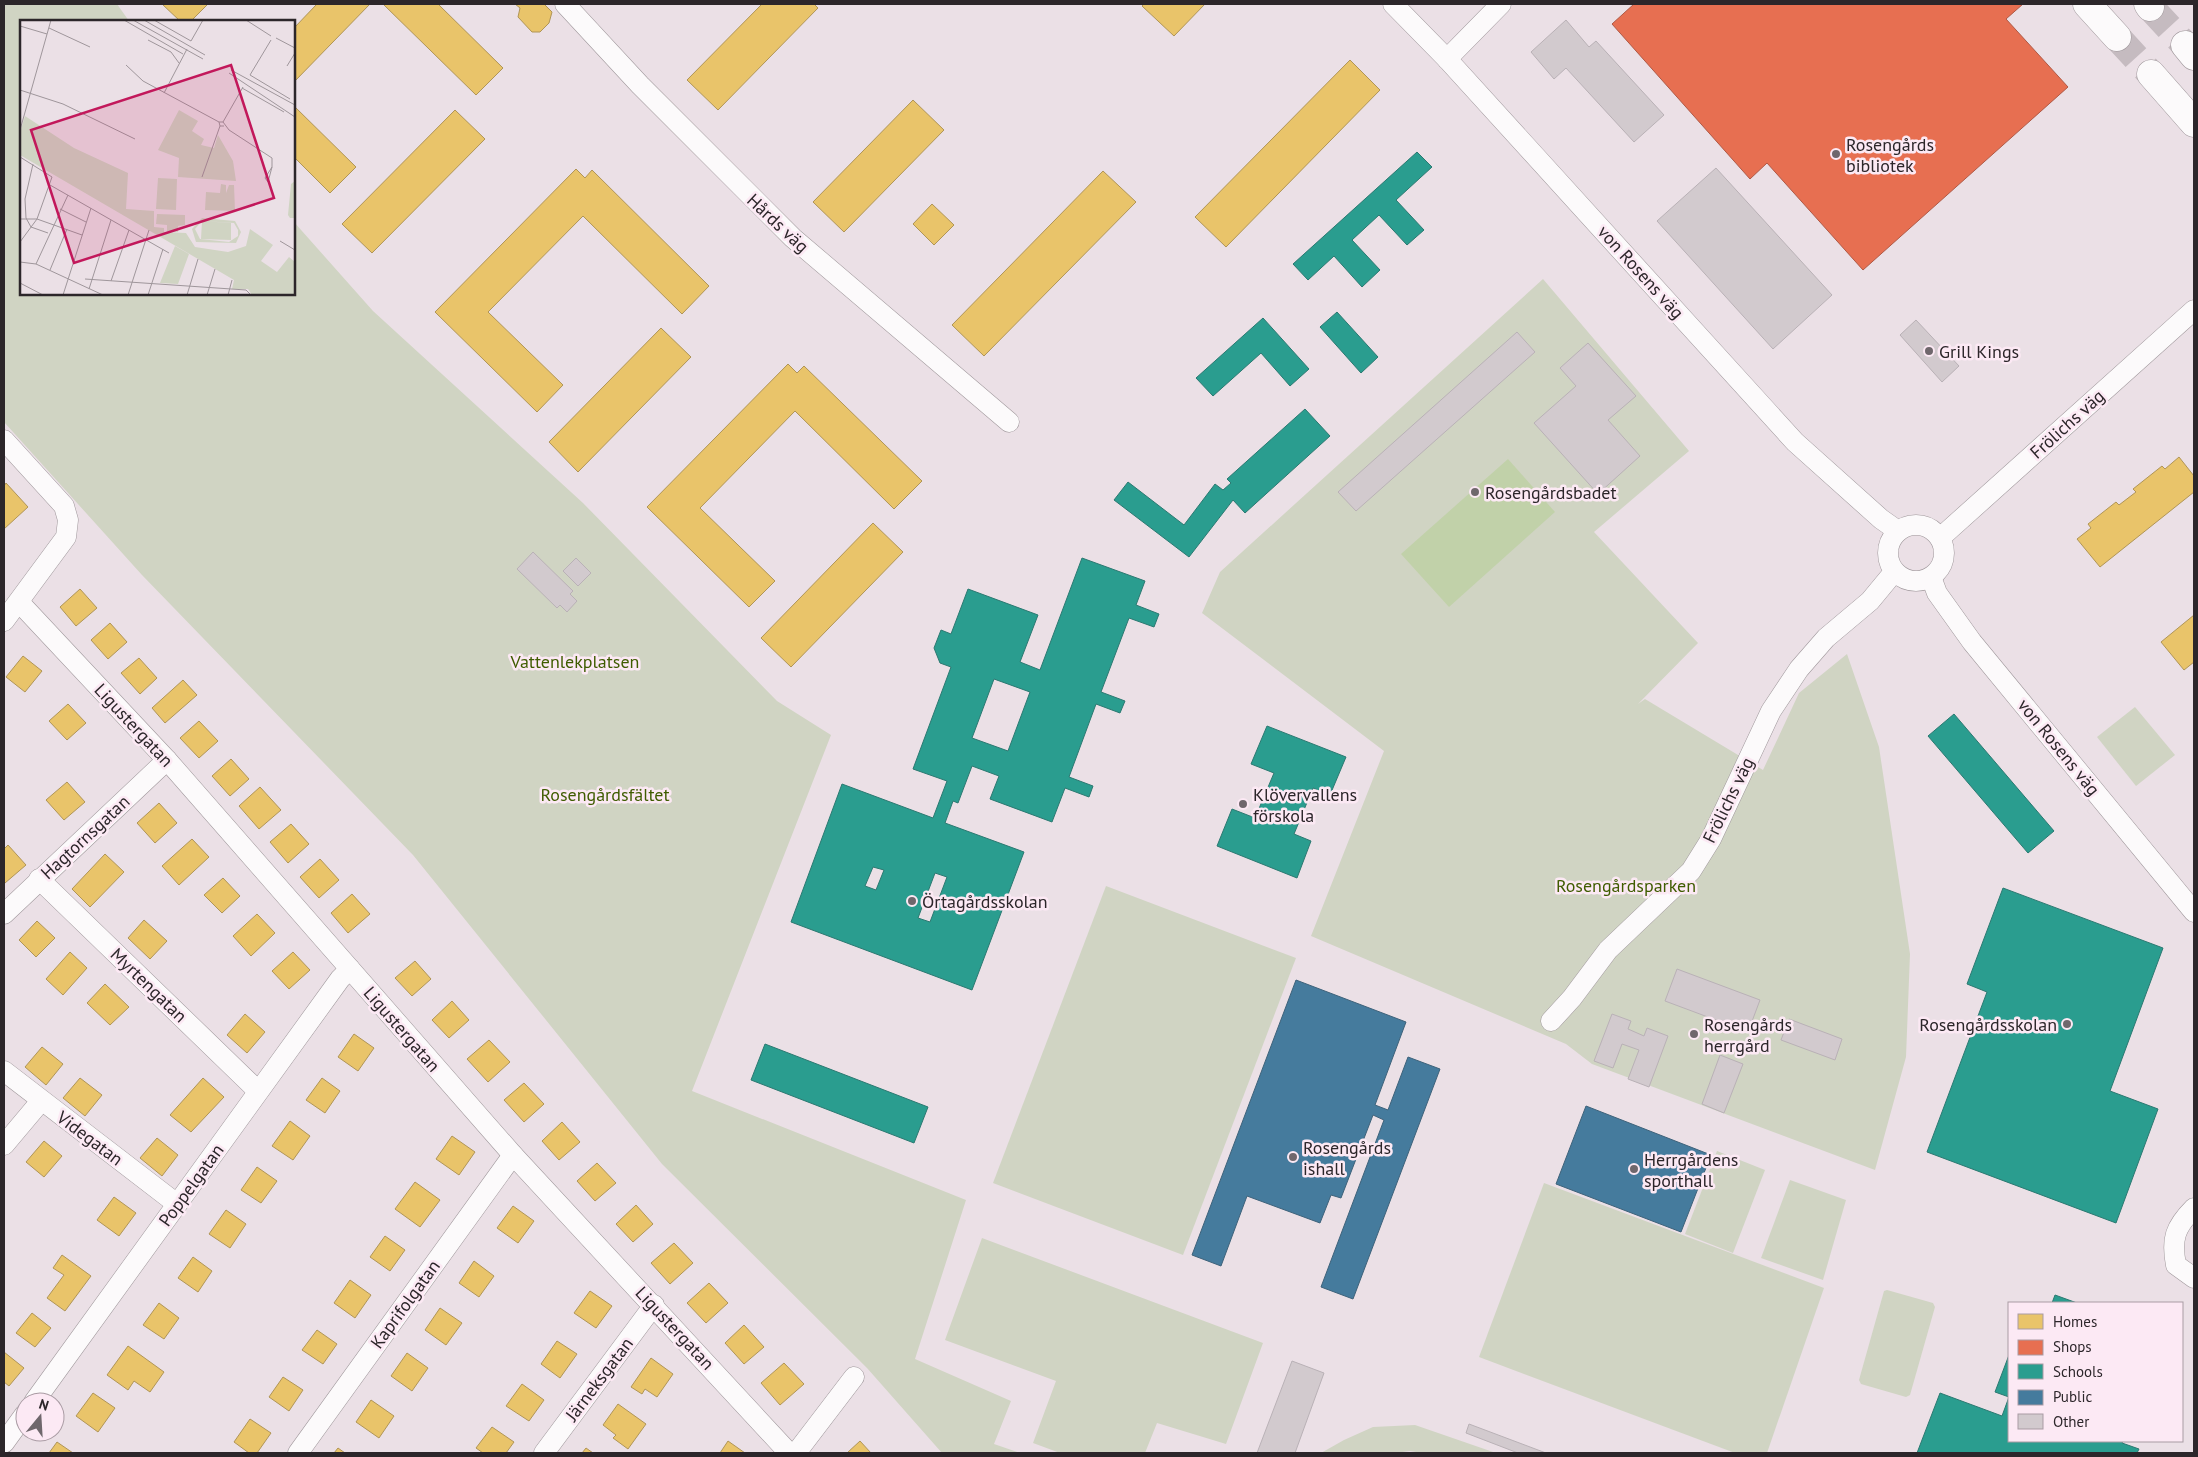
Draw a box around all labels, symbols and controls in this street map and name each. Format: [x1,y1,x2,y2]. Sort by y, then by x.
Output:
inset map [20,20,295,295]
place label: Rosengårds bibliotek [1846,133,1934,177]
marker: Rosengårds bibliotek [1830,148,1842,160]
street label: Hårds väg [742,189,814,257]
street label: von Rosens väg [1593,220,1689,324]
place label: Grill Kings [1939,340,2019,363]
marker: Grill Kings [1923,345,1935,357]
street label: Frölichs väg [2025,384,2109,464]
place label: Rosengårdsbadet [1485,481,1617,504]
marker: Rosengårdsbadet [1469,486,1481,498]
park label: Vattenlekplatsen [510,650,639,673]
street label: Ligustergatan [90,678,178,772]
street label: von Rosens väg [2013,694,2105,800]
street label: Frölichs väg [1697,753,1759,847]
park label: Rosengårdsfältet [540,783,670,806]
place label: Klövervallens förskola [1253,783,1357,827]
street label: Hagtornsgatan [36,790,134,884]
marker: Klövervallens förskola [1237,798,1249,810]
park label: Rosengårdsparken [1556,874,1696,897]
place label: Örtagårdsskolan [922,890,1048,913]
marker: Örtagårdsskolan [906,895,918,907]
street label: Myrtengatan [106,943,192,1027]
street label: Ligustergatan [359,982,445,1076]
place label: Rosengårds herrgård [1704,1013,1792,1057]
place label: Rosengårdsskolan [1919,1013,2057,1036]
marker: Rosengårdsskolan [2061,1018,2073,1030]
marker: Rosengårds herrgård [1688,1028,1700,1040]
street label: Videgatan [51,1105,128,1170]
place label: Rosengårds ishall [1303,1136,1391,1180]
street label: Poppelgatan [153,1139,229,1231]
place label: Herrgårdens sporthall [1644,1148,1738,1192]
marker: Rosengårds ishall [1287,1151,1299,1163]
marker: Herrgårdens sporthall [1628,1163,1640,1175]
street label: Kaprifolgatan [365,1255,445,1353]
street label: Ligustergatan [631,1281,719,1375]
legend [2008,1302,2183,1442]
text: Homes [2053,1312,2097,1331]
street label: Järneksgatan [559,1333,638,1426]
text: Shops [2053,1337,2092,1356]
text: Schools [2053,1362,2103,1381]
text: Public [2053,1387,2092,1406]
north arrow [15,1392,65,1442]
text: N [37,1395,51,1415]
text: Other [2053,1412,2089,1431]

